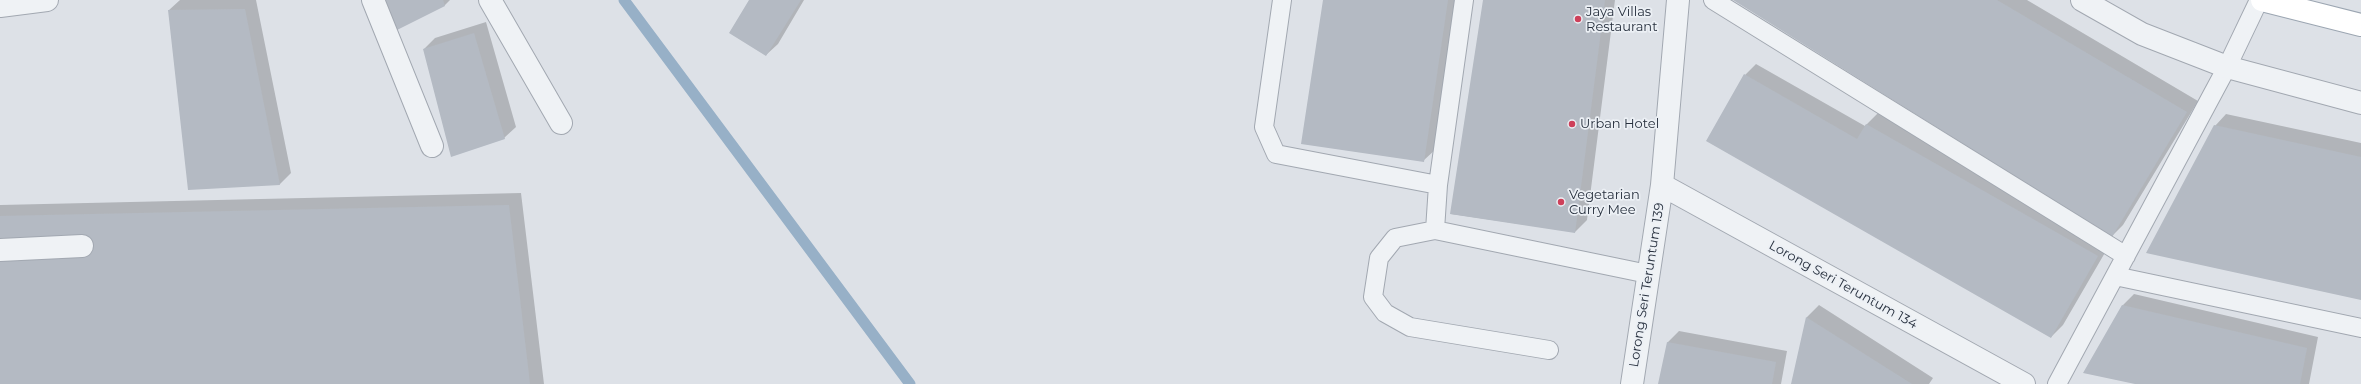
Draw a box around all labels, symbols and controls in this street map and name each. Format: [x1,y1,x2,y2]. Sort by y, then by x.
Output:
place label: Jaya Villas Restaurant [1586,4,1657,35]
marker: Jaya Villas Restaurant [1573,14,1583,24]
place label: Urban Hotel [1580,116,1659,132]
marker: Urban Hotel [1567,119,1577,129]
place label: Vegetarian Curry Mee [1569,187,1640,218]
marker: Vegetarian Curry Mee [1556,197,1566,207]
street label: Lorong Seri Teruntum 139 [1626,202,1668,368]
street label: Lorong Seri Teruntum 134 [1766,238,1920,332]

